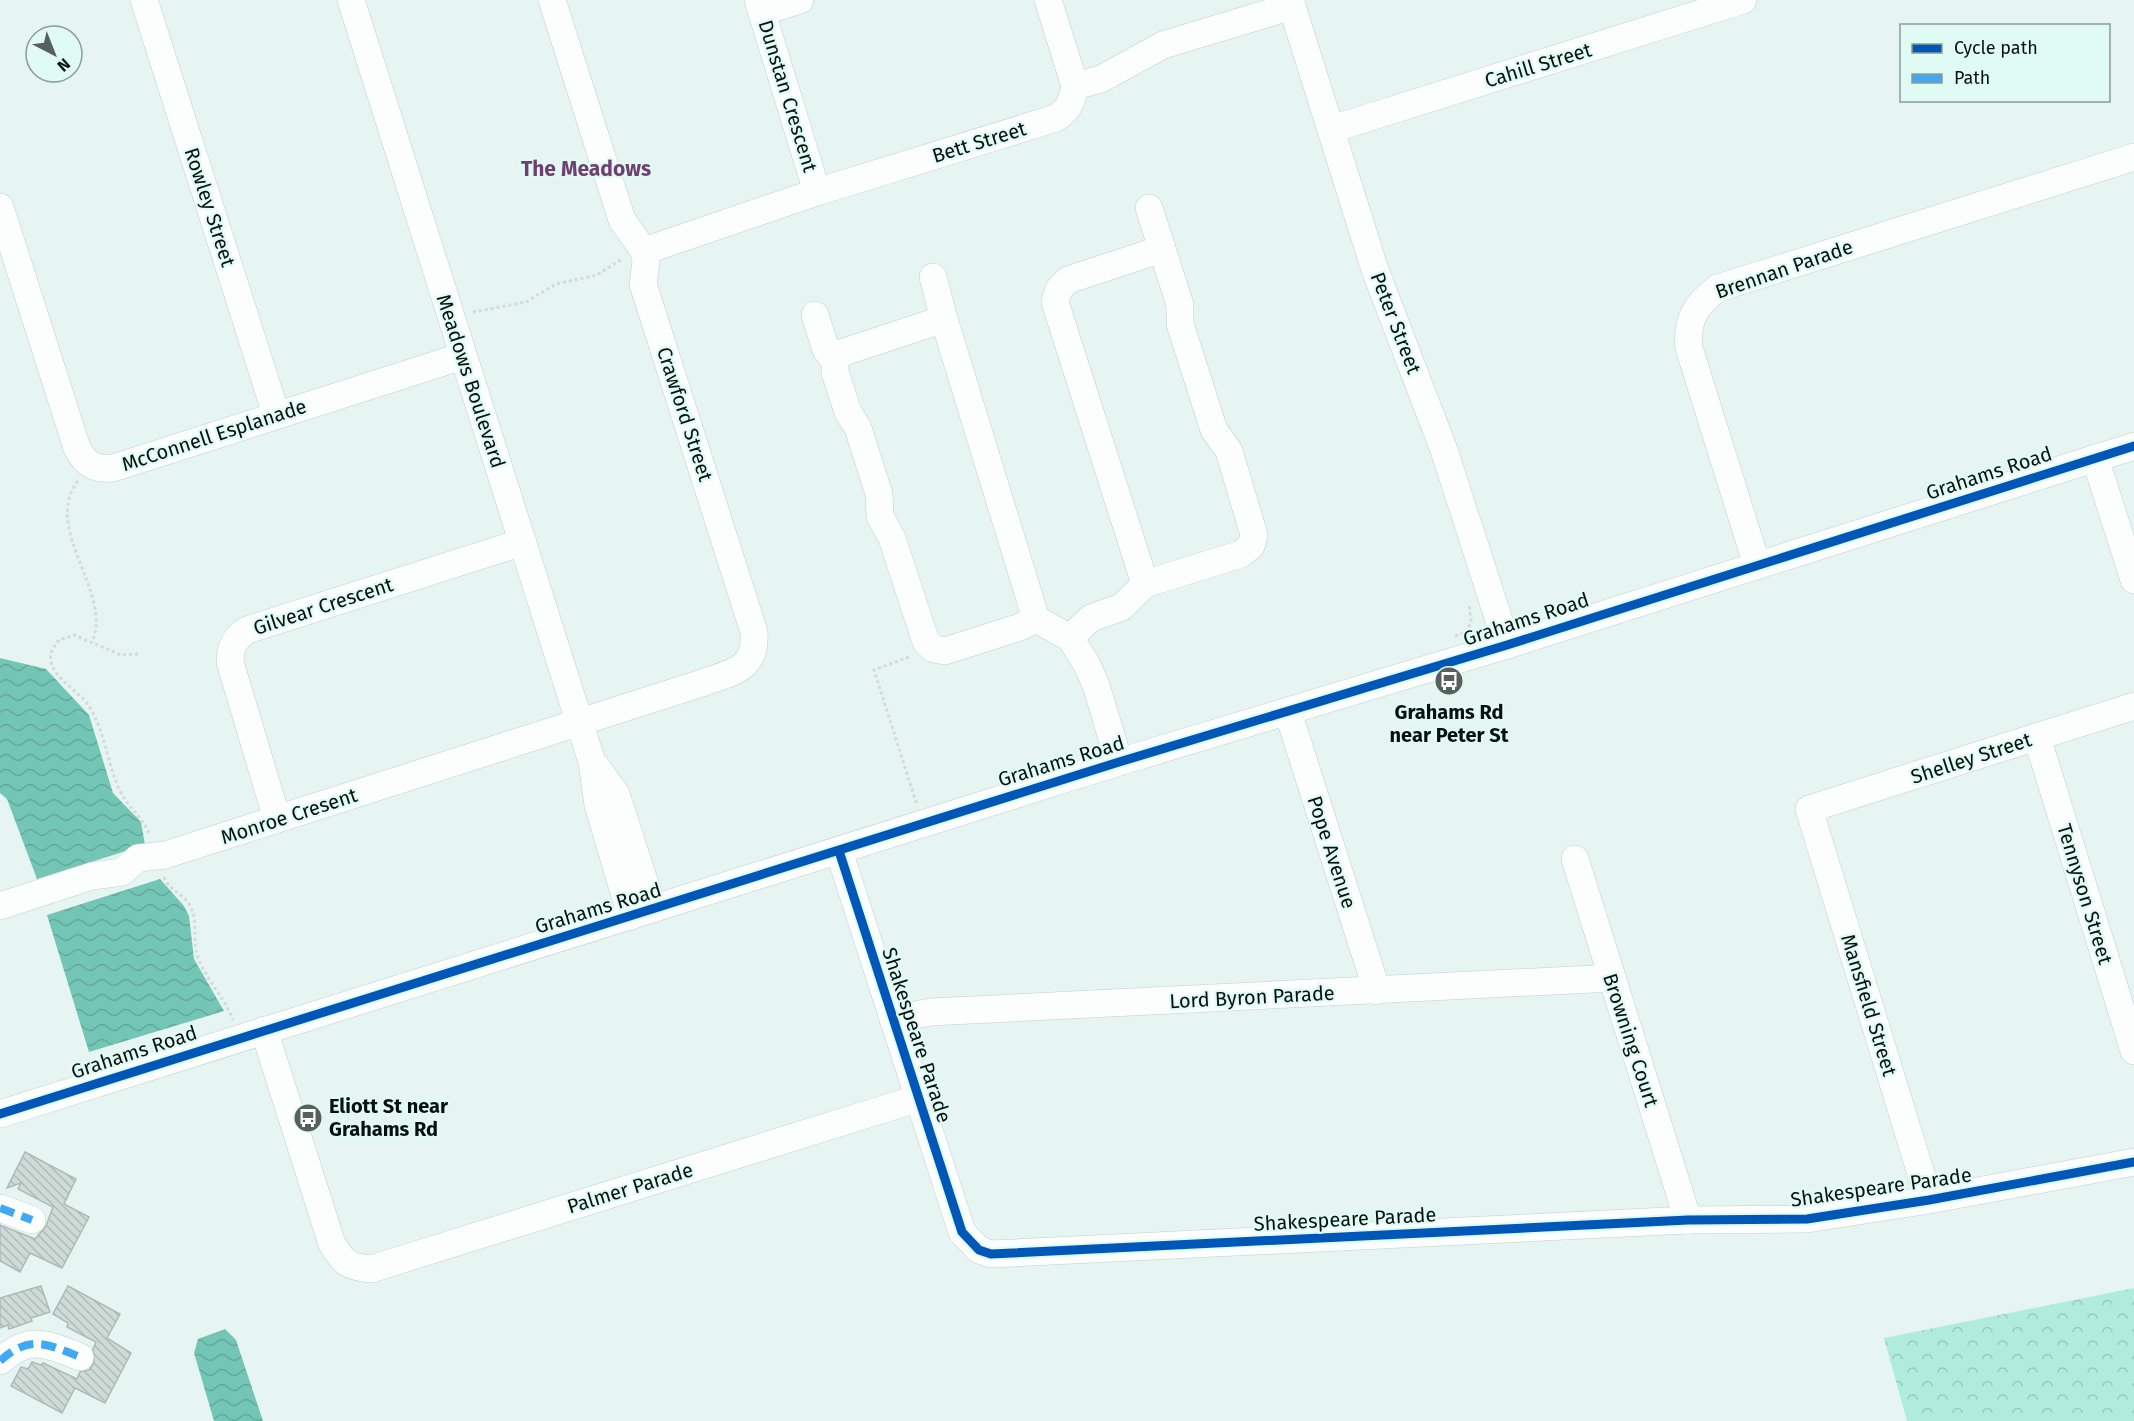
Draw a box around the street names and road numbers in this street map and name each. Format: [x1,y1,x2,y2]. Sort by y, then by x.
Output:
street label: Dunstan Crescent [753,17,823,176]
street label: Cahill Street [1482,37,1595,93]
street label: Bett Street [929,116,1030,168]
street label: Rowley Street [179,144,241,270]
street label: Brennan Parade [1712,234,1856,304]
street label: Peter Street [1366,269,1427,378]
street label: Meadows Boulevard [432,291,510,471]
street label: Crawford Street [652,344,718,485]
street label: McConnell Esplanade [119,394,309,476]
street label: Grahams Road [1923,441,2055,505]
street label: Gilvear Crescent [250,572,397,640]
street label: Grahams Road [1460,587,1592,651]
street label: Shelley Street [1908,727,2035,789]
street label: Grahams Road [995,730,1127,792]
street label: Monroe Cresent [218,782,361,849]
street label: Pope Avenue [1302,793,1362,911]
street label: Tennyson Street [2052,821,2118,968]
street label: Grahams Road [532,877,664,939]
street label: Mansfield Street [1836,931,1902,1080]
street label: Shakespeare Parade [877,944,957,1126]
street label: Browning Court [1598,970,1664,1111]
street label: Lord Byron Parade [1169,981,1335,1013]
street label: Grahams Road [68,1020,200,1084]
street label: Palmer Parade [564,1157,696,1219]
street label: Shakespeare Parade [1789,1162,1973,1212]
street label: Shakespeare Parade [1253,1202,1437,1236]

